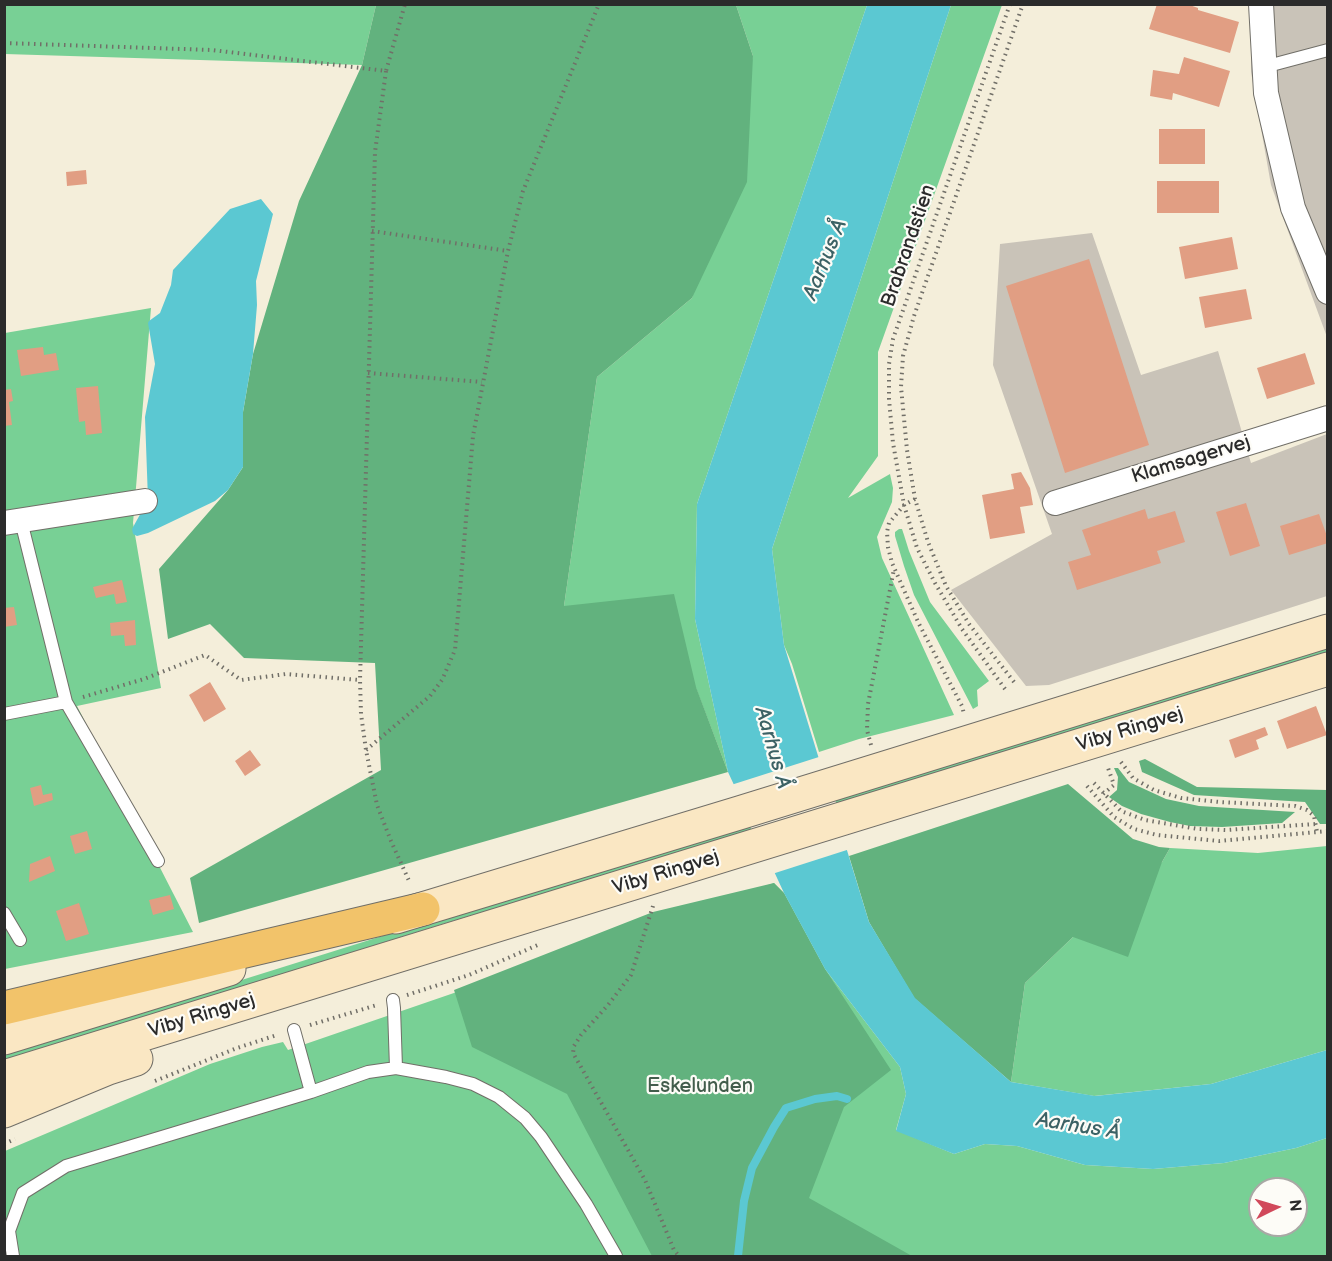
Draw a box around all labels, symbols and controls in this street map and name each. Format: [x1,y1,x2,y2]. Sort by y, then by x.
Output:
street label: Brabrandstien [877,182,941,310]
water label: Aarhus Å [799,216,853,304]
street label: Klamsagervej [1129,431,1253,489]
street label: Viby Ringvej [1074,702,1186,758]
water label: Aarhus Å [748,704,796,792]
street label: Viby Ringvej [610,845,722,901]
street label: Viby Ringvej [146,988,258,1044]
park label: Eskelunden [647,1075,753,1099]
water label: Aarhus Å [1034,1108,1122,1146]
north arrow [1248,1177,1308,1237]
text: N [1284,1199,1304,1212]

